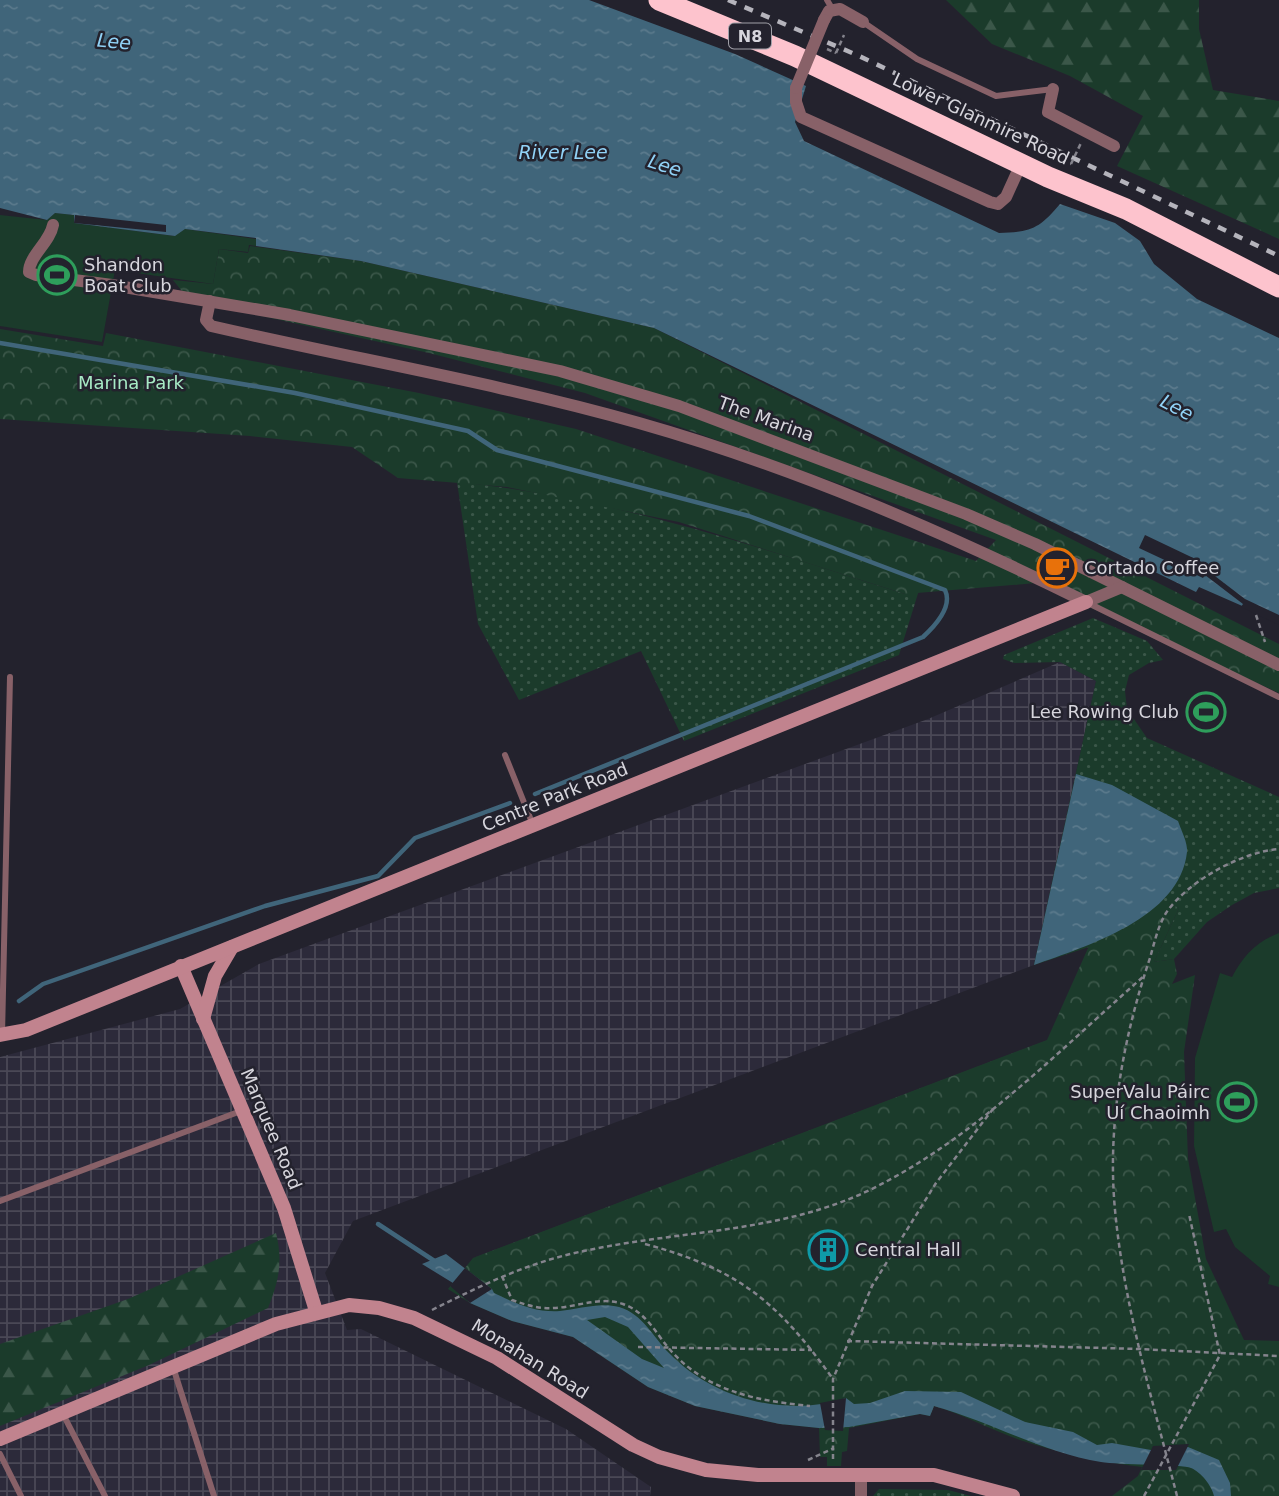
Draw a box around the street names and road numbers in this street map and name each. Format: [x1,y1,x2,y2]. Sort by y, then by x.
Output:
road number: N8 [729,24,771,48]
street label: Lower Glanmire Road [890,68,1073,169]
street label: The Marina [714,391,817,446]
street label: Centre Park Road [479,758,631,835]
street label: Marquee Road [236,1065,306,1193]
street label: Monahan Road [468,1314,593,1403]

